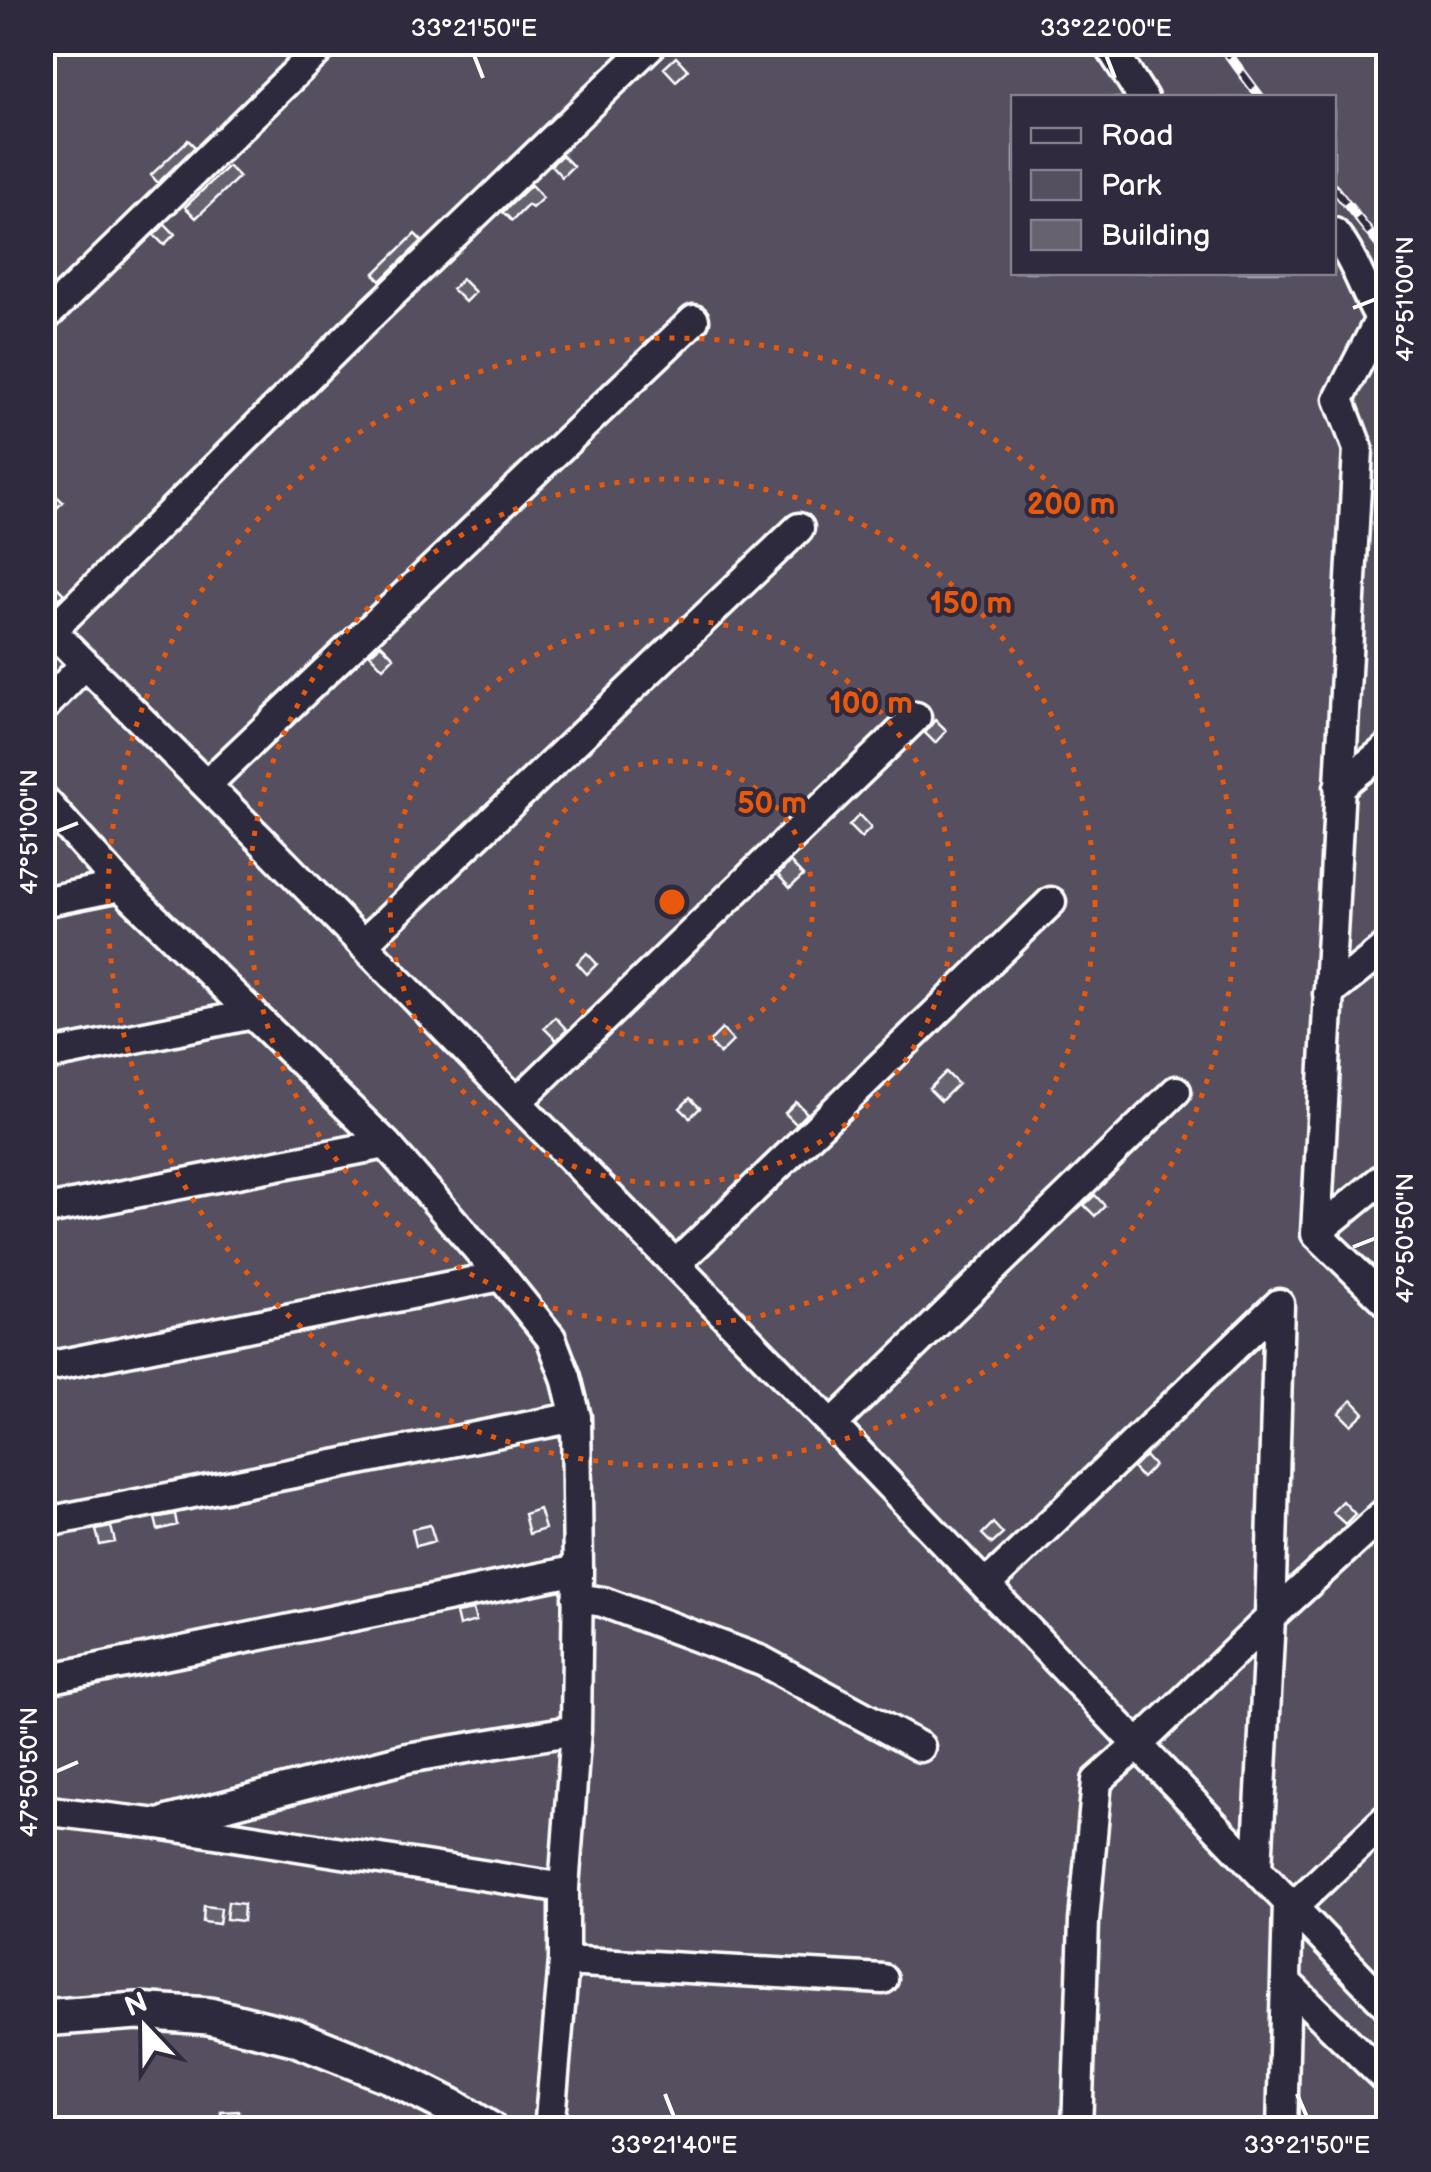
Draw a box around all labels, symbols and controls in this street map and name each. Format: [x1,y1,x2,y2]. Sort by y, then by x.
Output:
text: 33°21'50"E [411,13,537,44]
text: 33°22'00"E [1040,13,1172,44]
legend [1011,95,1336,275]
text: Road [1101,118,1174,154]
text: Park [1101,168,1161,204]
text: Building [1101,218,1210,254]
text: 47°51'00"N [1390,236,1421,362]
text: 200 m [1027,487,1115,523]
text: 150 m [930,586,1012,622]
text: 100 m [829,686,913,722]
text: 47°51'00"N [14,769,45,895]
text: 50 m [737,786,807,822]
centre of rings [654,884,690,920]
text: 47°50'50"N [1390,1173,1421,1303]
text: 47°50'50"N [14,1707,45,1837]
north arrow [95,1977,195,2077]
text: N [120,1986,152,2024]
text: 33°21'40"E [610,2130,738,2161]
text: 33°21'50"E [1244,2130,1370,2161]

